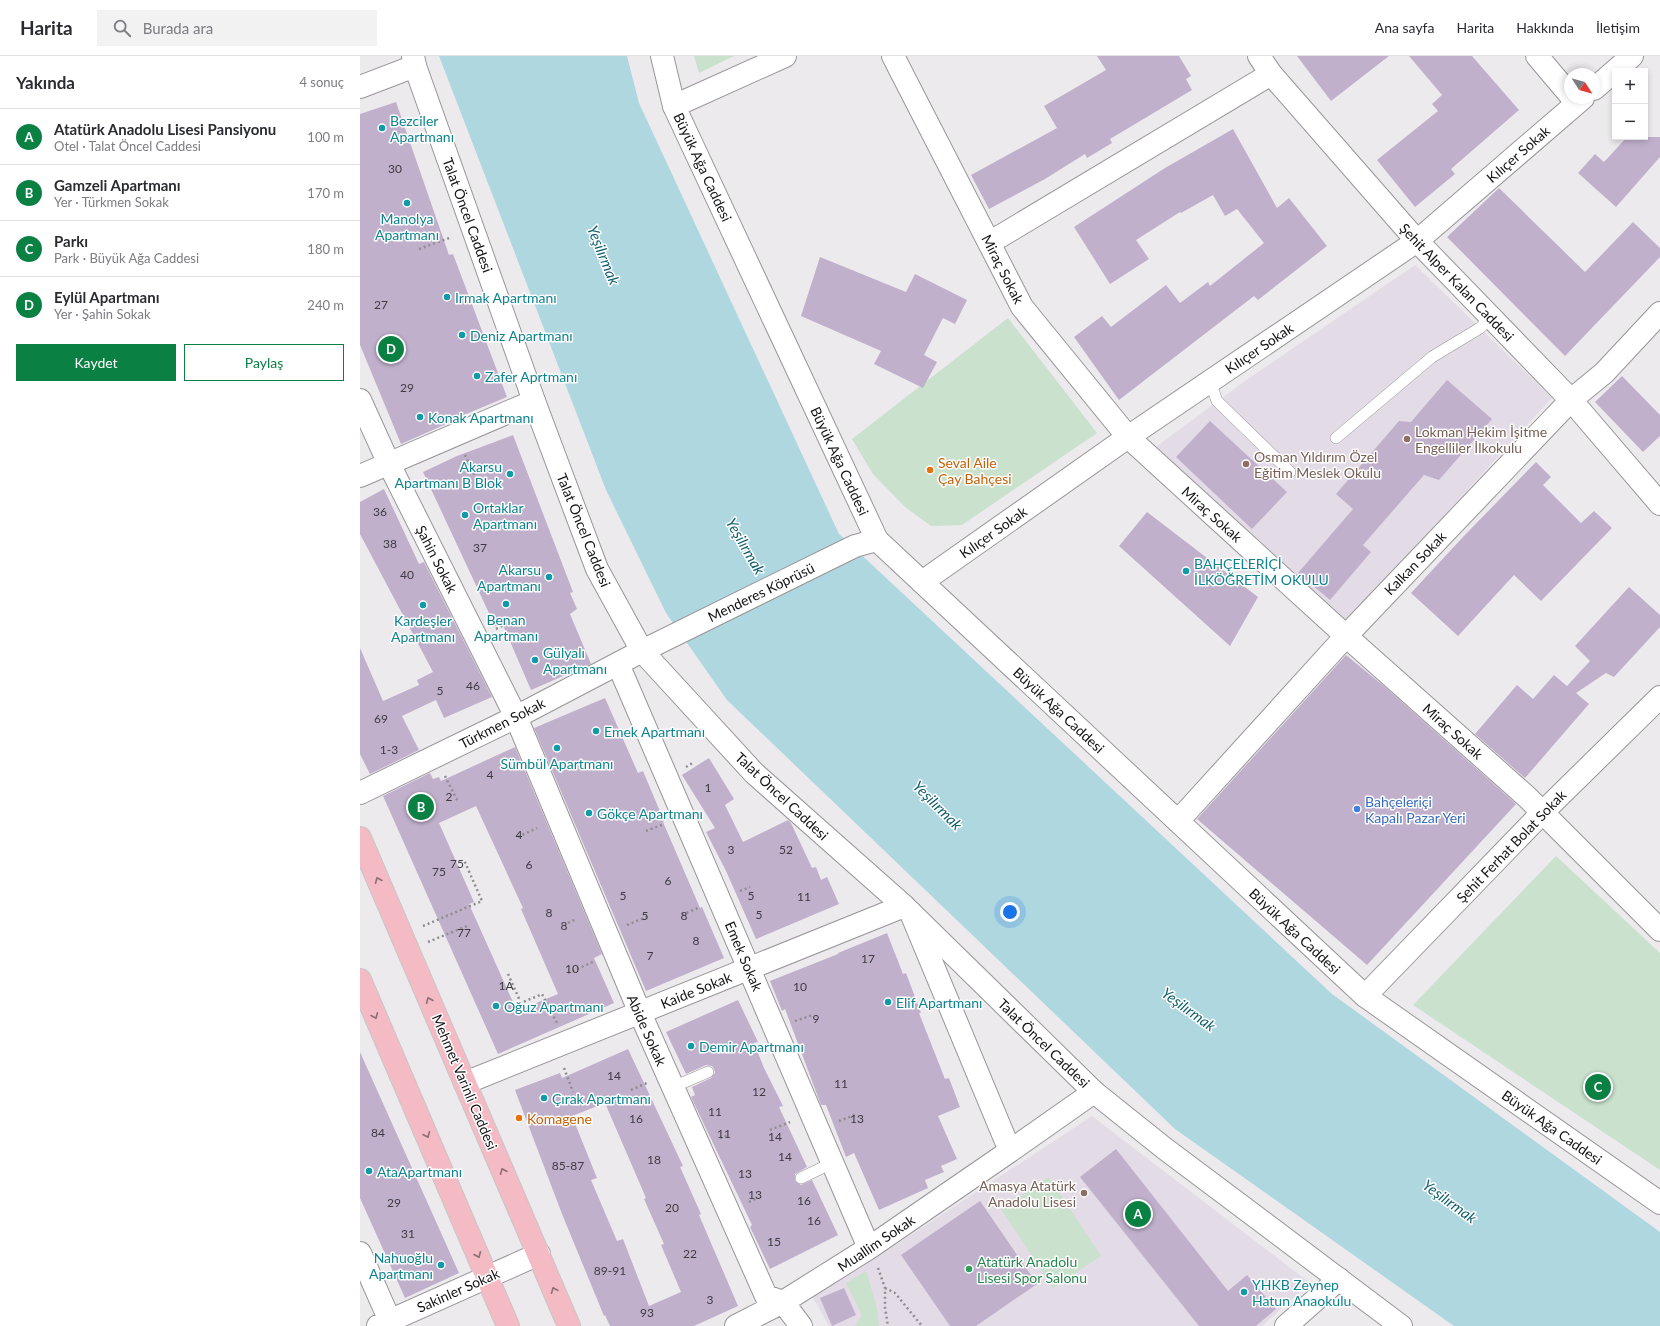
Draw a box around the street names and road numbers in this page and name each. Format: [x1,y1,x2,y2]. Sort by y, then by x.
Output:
street label: Büyük Ağa Caddesi [670,110,736,224]
street label: Kılıçer Sokak [1483,121,1554,186]
street label: Talat Öncel Caddesi [439,155,497,275]
street label: Şehit Alper Kalan Caddesi [1396,220,1518,344]
street label: Miraç Sokak [978,232,1028,307]
street label: Kılıçer Sokak [1222,319,1297,377]
street label: Büyük Ağa Caddesi [807,404,873,518]
street label: Talat Öncel Caddesi [553,471,615,589]
street label: Miraç Sokak [1178,483,1246,546]
street label: Kılıçer Sokak [956,502,1031,561]
street label: Şahin Sokak [413,522,462,596]
street label: Kalkan Sokak [1381,527,1450,598]
street label: Menderes Köprüsü [705,559,817,625]
street label: Büyük Ağa Caddesi [1010,664,1108,756]
street label: Türkmen Sokak [456,694,548,752]
street label: Miraç Sokak [1419,700,1487,763]
street label: Talat Öncel Caddesi [732,749,832,843]
street label: Şehit Ferhat Bolat Sokak [1453,785,1570,906]
street label: Büyük Ağa Caddesi [1246,885,1344,977]
street label: Emek Sokak [722,919,767,994]
street label: Kaide Sokak [658,968,735,1012]
street label: Abide Sokak [624,992,671,1069]
street label: Talat Öncel Caddesi [995,995,1093,1091]
street label: Mehmet Varinli Caddesi [429,1012,501,1152]
street label: Büyük Ağa Caddesi [1499,1086,1605,1168]
street label: Muallim Sokak [834,1210,919,1275]
street label: Sakinler Sokak [414,1264,503,1316]

